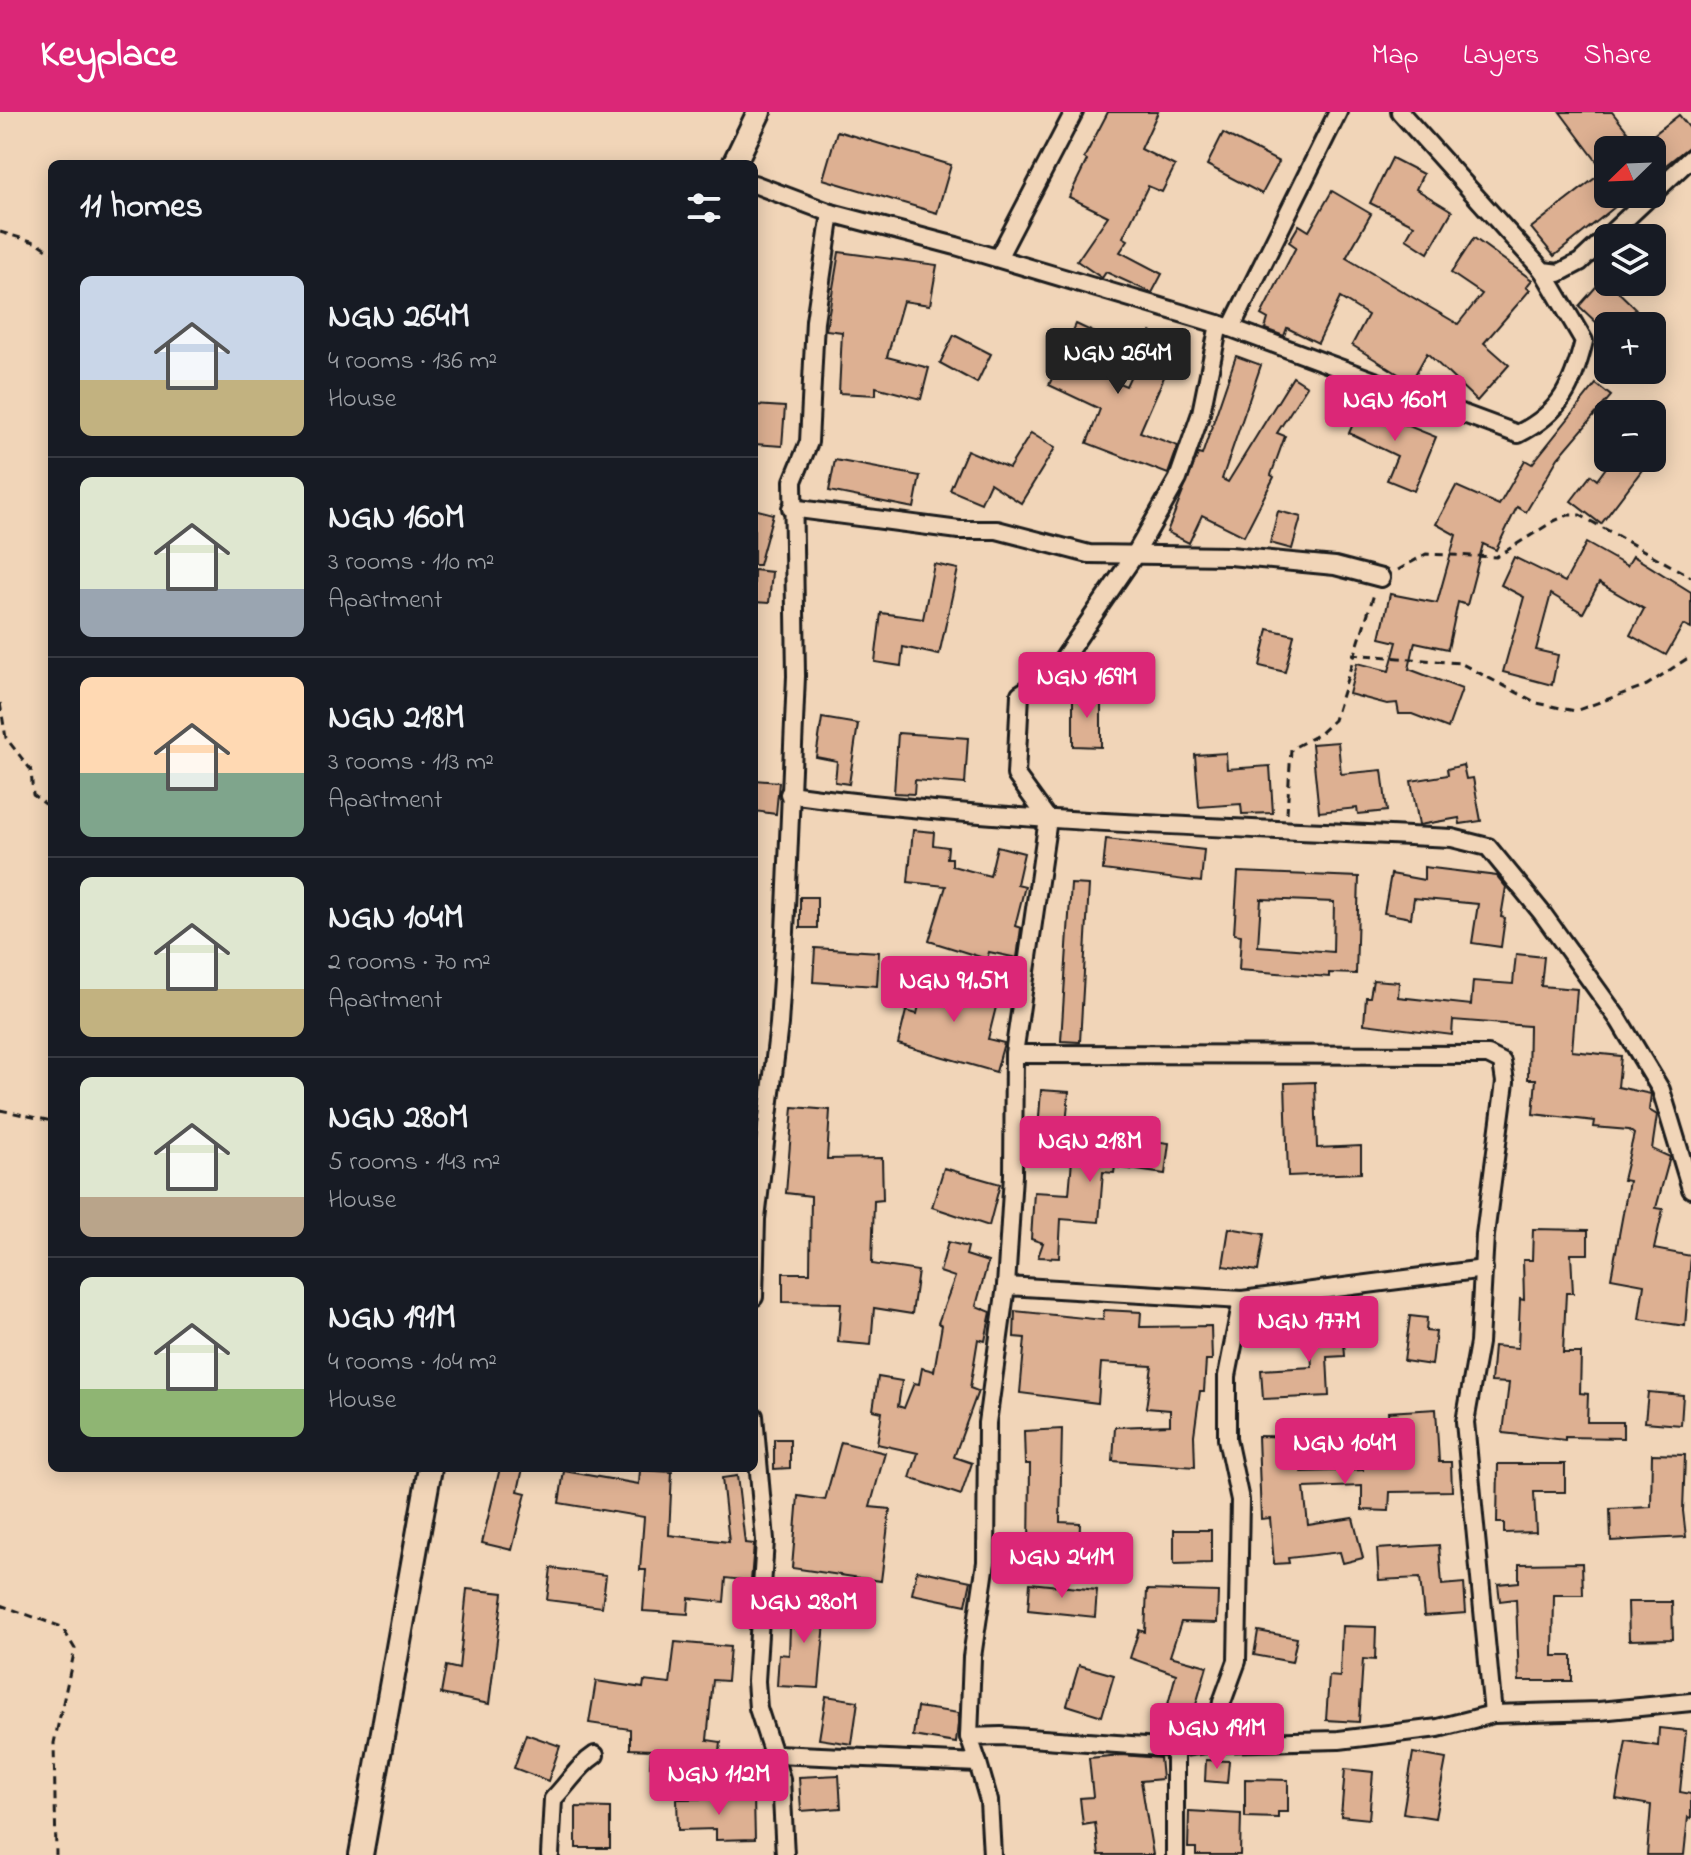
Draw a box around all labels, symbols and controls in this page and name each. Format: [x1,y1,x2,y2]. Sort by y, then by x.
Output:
text: Keyplace [40,28,177,84]
text: Map [1371,36,1419,77]
text: Layers [1463,36,1539,77]
text: Share [1583,36,1651,77]
north arrow [1594,136,1666,208]
map controls [1594,136,1666,472]
text: 11 homes [80,183,203,233]
icon: filters [682,186,726,230]
button: layers [1594,224,1666,296]
text: NGN 264M [328,293,470,343]
icon: home [144,308,240,404]
button: + [1594,312,1666,384]
pin: NGN 264M [1035,328,1201,396]
text: NGN 264M [1064,335,1172,373]
text: 4 rooms · 136 m² [328,343,497,381]
pin: NGN 160M [1312,375,1478,443]
text: House [328,381,396,419]
text: NGN 160M [1343,382,1447,420]
button: − [1594,400,1666,472]
text: NGN 160M [328,494,465,544]
icon: home [144,509,240,605]
text: 3 rooms · 110 m² [328,544,494,582]
text: Apartment [328,582,442,620]
pin: NGN 169M [1004,652,1170,720]
text: NGN 169M [1036,659,1138,697]
text: NGN 218M [328,694,465,744]
icon: home [144,709,240,805]
text: 3 rooms · 113 m² [328,744,494,782]
text: Apartment [328,782,442,820]
text: NGN 104M [328,894,464,944]
icon: home [144,909,240,1005]
text: 2 rooms · 70 m² [328,944,491,982]
pin: NGN 91.5M [862,956,1046,1024]
text: NGN 91.5M [899,963,1009,1001]
text: Apartment [328,982,442,1020]
text: NGN 280M [328,1094,469,1144]
icon: home [144,1109,240,1205]
pin: NGN 218M [1007,1116,1173,1184]
text: NGN 218M [1038,1123,1142,1161]
text: 5 rooms · 143 m² [328,1144,501,1182]
text: House [328,1182,396,1220]
text: NGN 191M [328,1294,456,1344]
pin: NGN 177M [1226,1296,1392,1364]
text: NGN 177M [1257,1303,1361,1341]
icon: home [144,1309,240,1405]
text: 4 rooms · 104 m² [328,1344,497,1382]
text: House [328,1382,396,1420]
pin: NGN 104M [1262,1418,1428,1486]
text: NGN 104M [1293,1425,1397,1463]
pin: NGN 241M [979,1532,1145,1600]
text: NGN 241M [1009,1539,1115,1577]
pin: NGN 280M [721,1577,887,1645]
text: NGN 280M [750,1584,858,1622]
pin: NGN 191M [1134,1703,1300,1771]
text: NGN 191M [1168,1710,1266,1748]
pin: NGN 112M [636,1749,802,1817]
text: NGN 112M [667,1756,771,1794]

